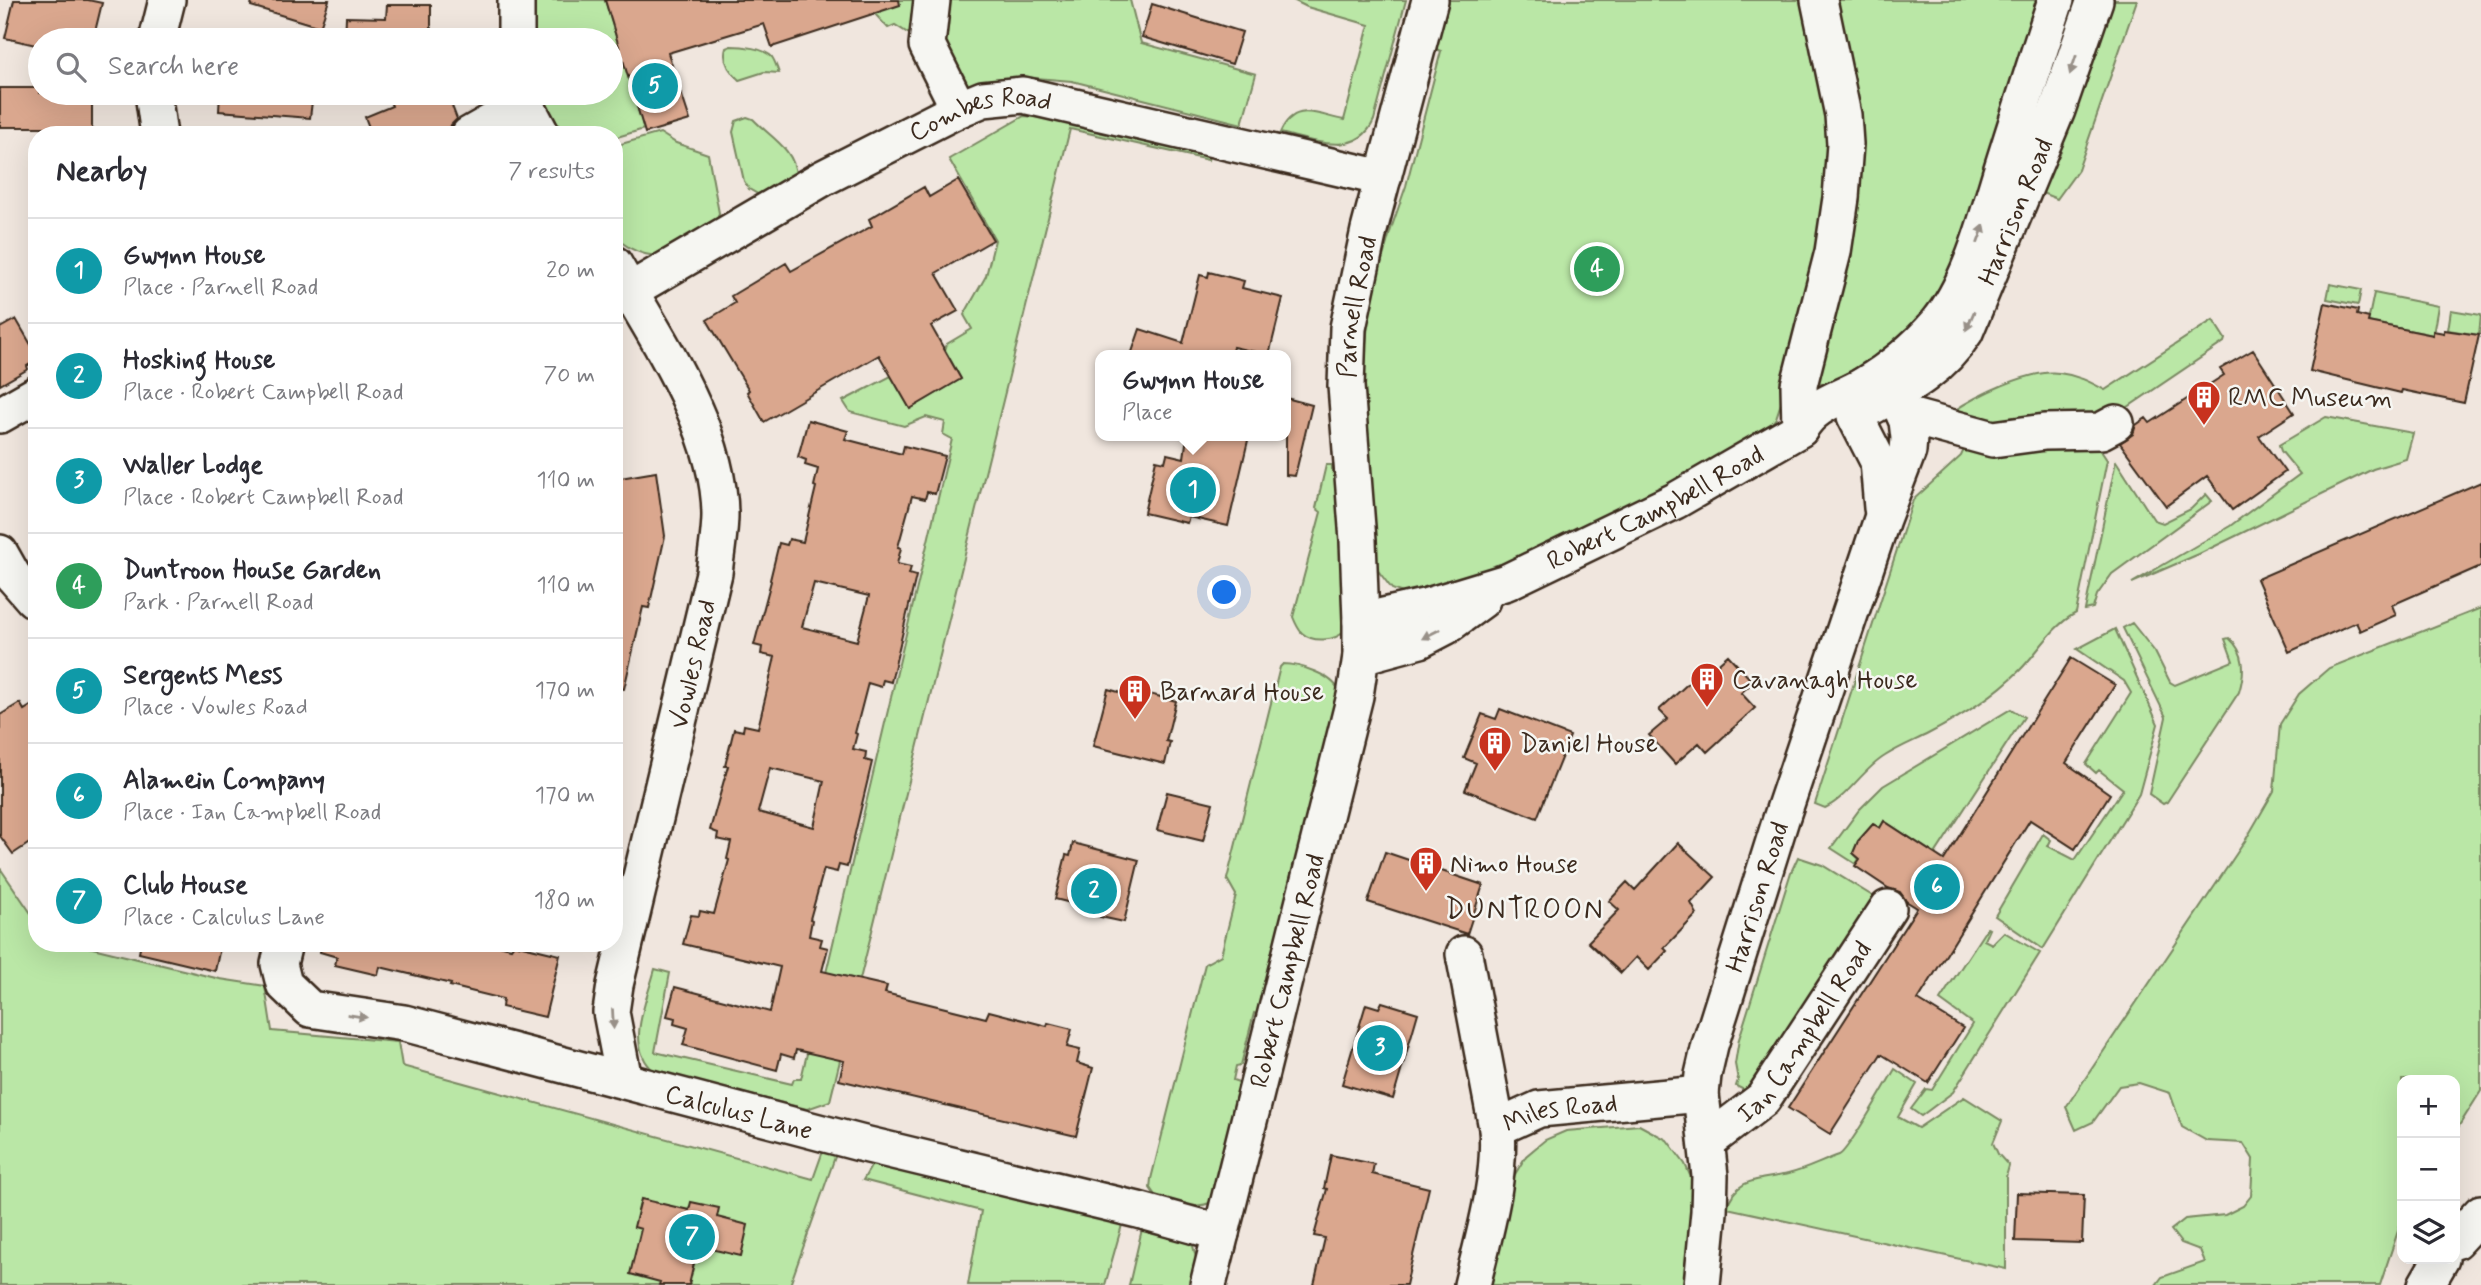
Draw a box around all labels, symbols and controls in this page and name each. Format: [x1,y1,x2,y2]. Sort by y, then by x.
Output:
search box [28,28,623,105]
icon: search [52,48,90,86]
text: Search here [108,50,239,84]
one-way arrow [2067,54,2078,75]
pin: 5 [632,60,678,112]
street label: Combes Road [904,80,1055,151]
street label: Harrison Road [1971,134,2062,291]
text: Nearby [56,152,147,191]
text: 7 results [508,157,595,187]
one-way arrow [1976,223,1987,244]
street label: Parnell Road [1331,233,1386,379]
text: Gwynn House [123,239,265,273]
pin: 4 [1574,243,1620,295]
text: 1 [74,256,84,286]
text: 20 m [546,256,595,286]
text: Place · Parnell Road [123,273,318,303]
one-way arrow [1964,311,1976,331]
text: Hosking House [123,344,275,378]
popup [1095,350,1291,441]
text: 2 [73,361,85,391]
text: 70 m [543,361,595,391]
text: Gwynn House [1122,364,1264,398]
text: Place · Robert Campbell Road [123,378,403,408]
building icon: RMC Museum [2185,378,2223,427]
place label: RMC Museum [2228,382,2392,416]
text: Place [1122,398,1173,428]
street label: Robert Campbell Road [1542,438,1770,579]
text: Waller Lodge [123,449,263,483]
pin: 1 [1170,464,1216,516]
text: 3 [74,466,84,496]
text: 110 m [536,466,595,496]
text: Place · Robert Campbell Road [123,483,403,513]
text: Duntroon House Garden [123,554,381,588]
text: 4 [72,571,86,601]
text: 110 m [536,571,595,601]
your location [1207,575,1241,609]
text: Park · Parnell Road [123,588,314,618]
street label: Vowles Road [663,597,725,732]
one-way arrow [1421,629,1441,640]
text: Sergents Mess [123,659,283,693]
building icon: Cavanagh House [1688,660,1726,709]
place label: Cavanagh House [1732,664,1917,698]
building icon: Barnard House [1116,672,1154,721]
text: 5 [72,676,86,706]
text: 170 m [535,676,595,706]
place label: Barnard House [1160,676,1324,710]
text: Place · Vowles Road [123,693,308,723]
building icon: Daniel House [1476,724,1514,773]
place label: Daniel House [1520,728,1658,762]
text: Alamein Company [123,764,325,798]
text: 6 [73,781,85,811]
text: 170 m [535,781,595,811]
text: Place · Ian Campbell Road [123,798,381,828]
street label: Harrison Road [1719,818,1798,977]
building icon: Nimo House [1407,844,1445,893]
place label: Nimo House [1450,848,1578,882]
street label: Robert Campbell Road [1243,851,1334,1092]
pin: 6 [1914,861,1960,913]
pin: 2 [1071,865,1117,917]
text: Club House [123,869,248,903]
text: 7 [72,886,86,916]
text: 180 m [534,886,595,916]
district label: DUNTROON [1445,892,1605,929]
text: Place · Calculus Lane [123,903,325,933]
street label: Ian Campbell Road [1731,935,1881,1132]
one-way arrow [607,1008,618,1030]
one-way arrow [346,1011,368,1022]
pin: 3 [1357,1022,1403,1074]
map controls [2397,1075,2460,1264]
button: + [2397,1075,2460,1138]
street label: Calculus Lane [661,1077,816,1149]
street label: Miles Road [1498,1087,1619,1142]
button: − [2397,1138,2460,1201]
button: layers [2397,1201,2460,1264]
pin: 7 [669,1211,715,1263]

